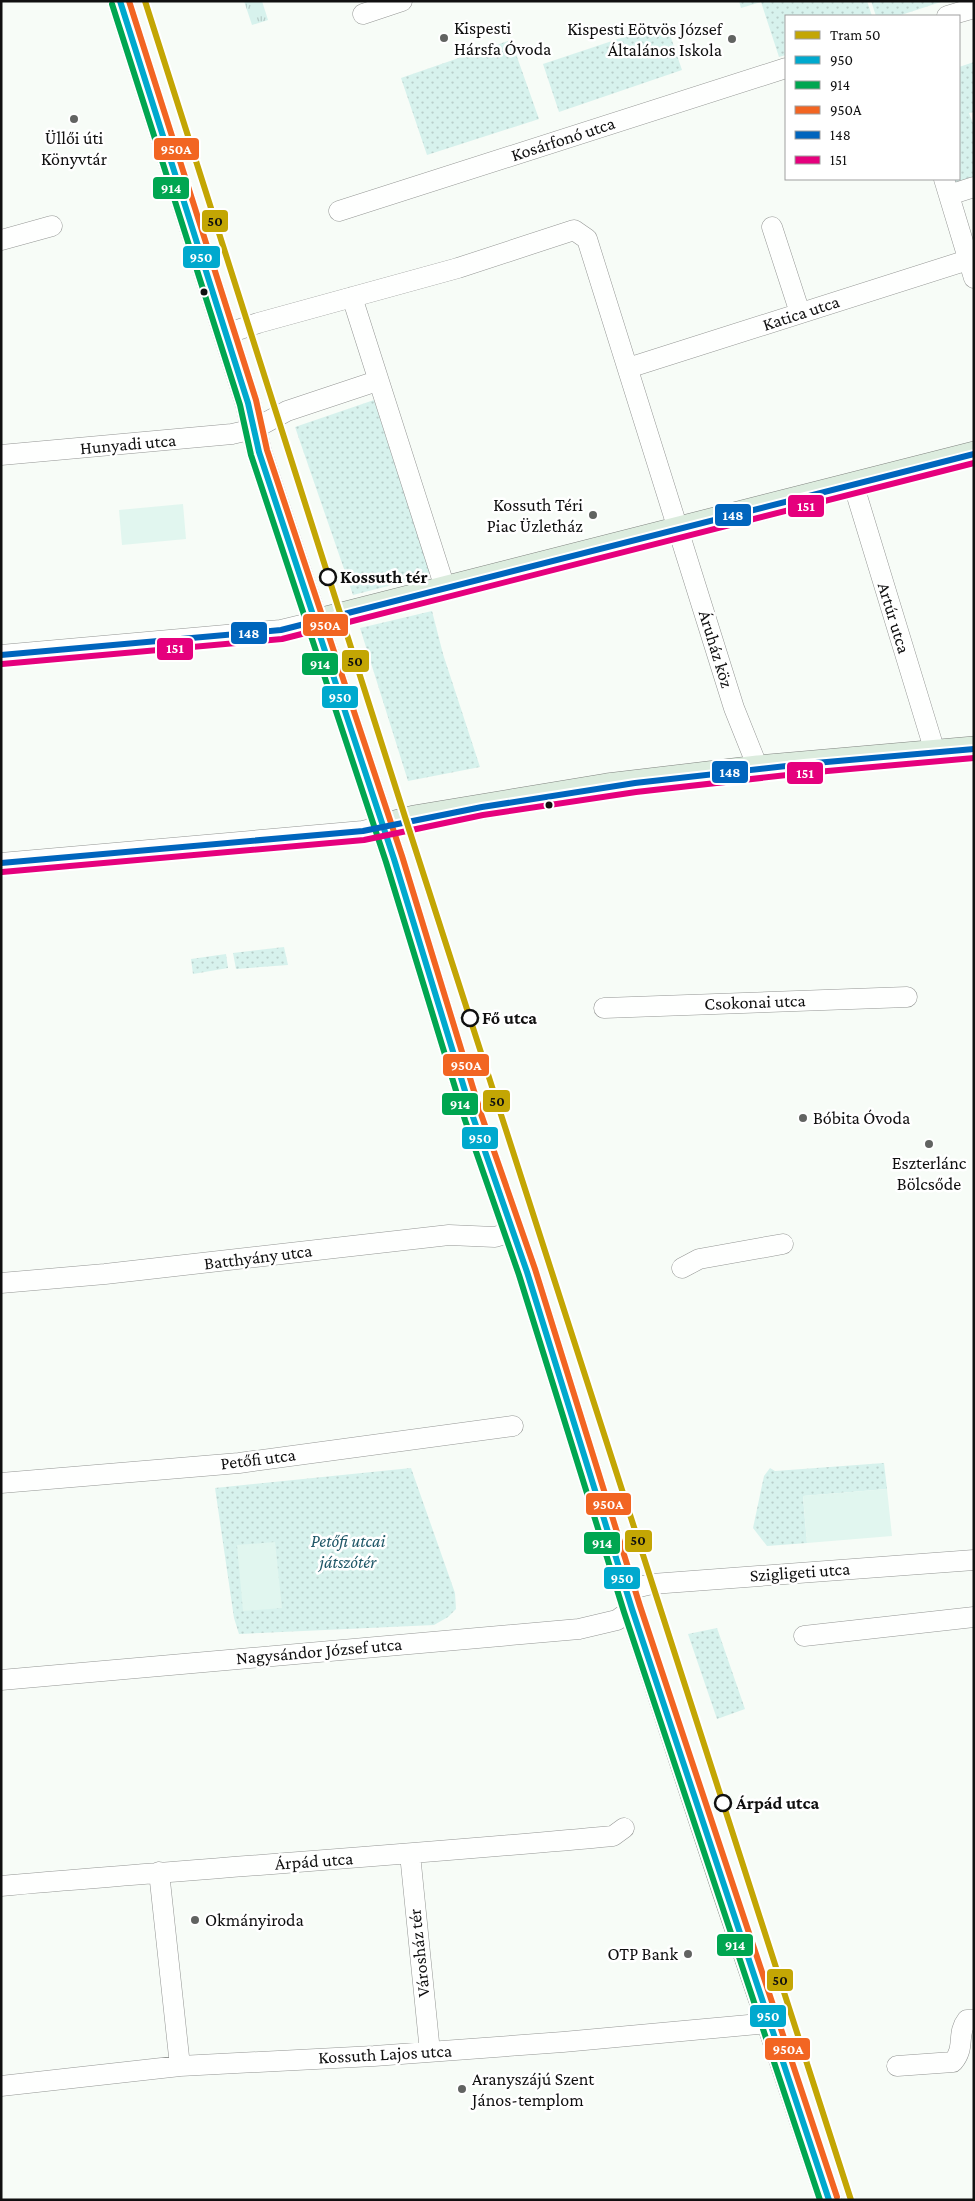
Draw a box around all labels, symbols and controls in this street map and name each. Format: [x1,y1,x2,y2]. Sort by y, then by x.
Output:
legend [785,15,960,180]
place label: Kispesti Hársfa Óvoda [454,18,551,59]
place label: Kispesti Eötvös József Általános Iskola [567,19,724,60]
text: Tram 50 [830,27,881,43]
marker: Kispesti Hársfa Óvoda [438,32,450,44]
marker: Kispesti Eötvös József Általános Iskola [726,33,738,45]
text: 950 [830,52,853,68]
text: 914 [830,77,850,93]
text: 950A [830,102,862,118]
marker: Üllői úti Könyvtár [68,113,80,125]
street label: Kosárfonó utca [508,113,618,165]
text: 148 [830,127,851,143]
place label: Üllői úti Könyvtár [41,128,108,169]
line badge: 950A [153,137,200,161]
text: 950A [160,141,192,157]
text: 151 [830,152,847,168]
line badge: 914 [152,176,190,200]
text: 914 [161,180,182,196]
line badge: 50 [201,209,229,233]
text: 50 [207,213,223,229]
line badge: 950 [182,245,221,269]
text: 950 [190,249,212,265]
unlabelled marker [199,287,209,297]
street label: Katica utca [760,291,842,335]
street label: Hunyadi utca [79,430,177,458]
line badge: 151 [787,494,825,518]
place label: Kossuth Téri Piac Üzletház [487,495,583,536]
text: 151 [797,498,815,514]
line badge: 148 [714,503,752,527]
text: 148 [723,507,743,523]
marker: Kossuth Téri Piac Üzletház [587,509,599,521]
place label: Kossuth tér [340,567,428,587]
marker: Kossuth tér [319,568,337,586]
street label: Artúr utca [874,580,914,656]
street label: Áruház köz [695,608,737,691]
line badge: 950A [302,613,349,637]
text: 950A [309,617,341,633]
line badge: 148 [230,621,268,645]
text: 148 [239,625,259,641]
line badge: 151 [156,637,194,661]
text: 151 [166,640,184,656]
line badge: 50 [341,649,370,673]
line badge: 914 [301,652,339,676]
text: 50 [347,653,363,669]
text: 914 [310,656,331,672]
line badge: 950 [321,685,359,709]
text: 950 [329,689,351,705]
line badge: 148 [711,760,749,784]
line badge: 151 [786,761,824,785]
text: 148 [720,764,740,780]
text: 151 [796,765,814,781]
unlabelled marker [544,800,554,810]
street label: Csokonai utca [704,990,806,1014]
place label: Fő utca [482,1008,537,1028]
marker: Fő utca [461,1009,479,1027]
line badge: 950A [442,1053,490,1077]
text: 950A [450,1057,482,1073]
line badge: 50 [482,1089,511,1113]
line badge: 914 [441,1092,479,1116]
text: 50 [489,1093,505,1109]
text: 914 [450,1096,471,1112]
place label: Bóbita Óvoda [813,1108,910,1128]
marker: Bóbita Óvoda [797,1112,809,1124]
line badge: 950 [461,1126,499,1150]
text: 950 [469,1130,491,1146]
marker: Eszterlánc Bölcsőde [923,1138,935,1150]
place label: Eszterlánc Bölcsőde [892,1153,967,1194]
street label: Batthyány utca [203,1240,313,1274]
street label: Petőfi utca [219,1444,297,1474]
line badge: 950A [585,1492,632,1516]
text: 950A [592,1496,624,1512]
line badge: 50 [624,1529,653,1553]
park label: Petőfi utcai játszótér [311,1531,385,1573]
line badge: 914 [583,1531,621,1555]
text: 50 [630,1532,646,1548]
text: 914 [592,1535,613,1551]
street label: Szigligeti utca [749,1559,851,1585]
line badge: 950 [603,1566,641,1590]
text: 950 [611,1570,633,1586]
street label: Nagysándor József utca [235,1634,403,1668]
place label: Árpád utca [735,1793,819,1813]
marker: Árpád utca [714,1794,732,1812]
street label: Árpád utca [274,1848,354,1874]
street label: Városház tér [404,1907,434,1998]
place label: Okmányiroda [205,1910,304,1930]
marker: Okmányiroda [189,1914,201,1926]
line badge: 914 [716,1933,754,1957]
text: 914 [725,1937,746,1953]
place label: OTP Bank [607,1944,678,1964]
marker: OTP Bank [682,1948,694,1960]
line badge: 50 [766,1968,794,1992]
text: 50 [772,1972,788,1988]
line badge: 950 [749,2004,787,2028]
text: 950 [757,2008,779,2024]
line badge: 950A [764,2037,811,2061]
street label: Kossuth Lajos utca [318,2041,452,2068]
text: 950A [772,2041,804,2057]
place label: Aranyszájú Szent János-templom [470,2069,595,2110]
marker: Aranyszájú Szent János-templom [456,2083,468,2095]

